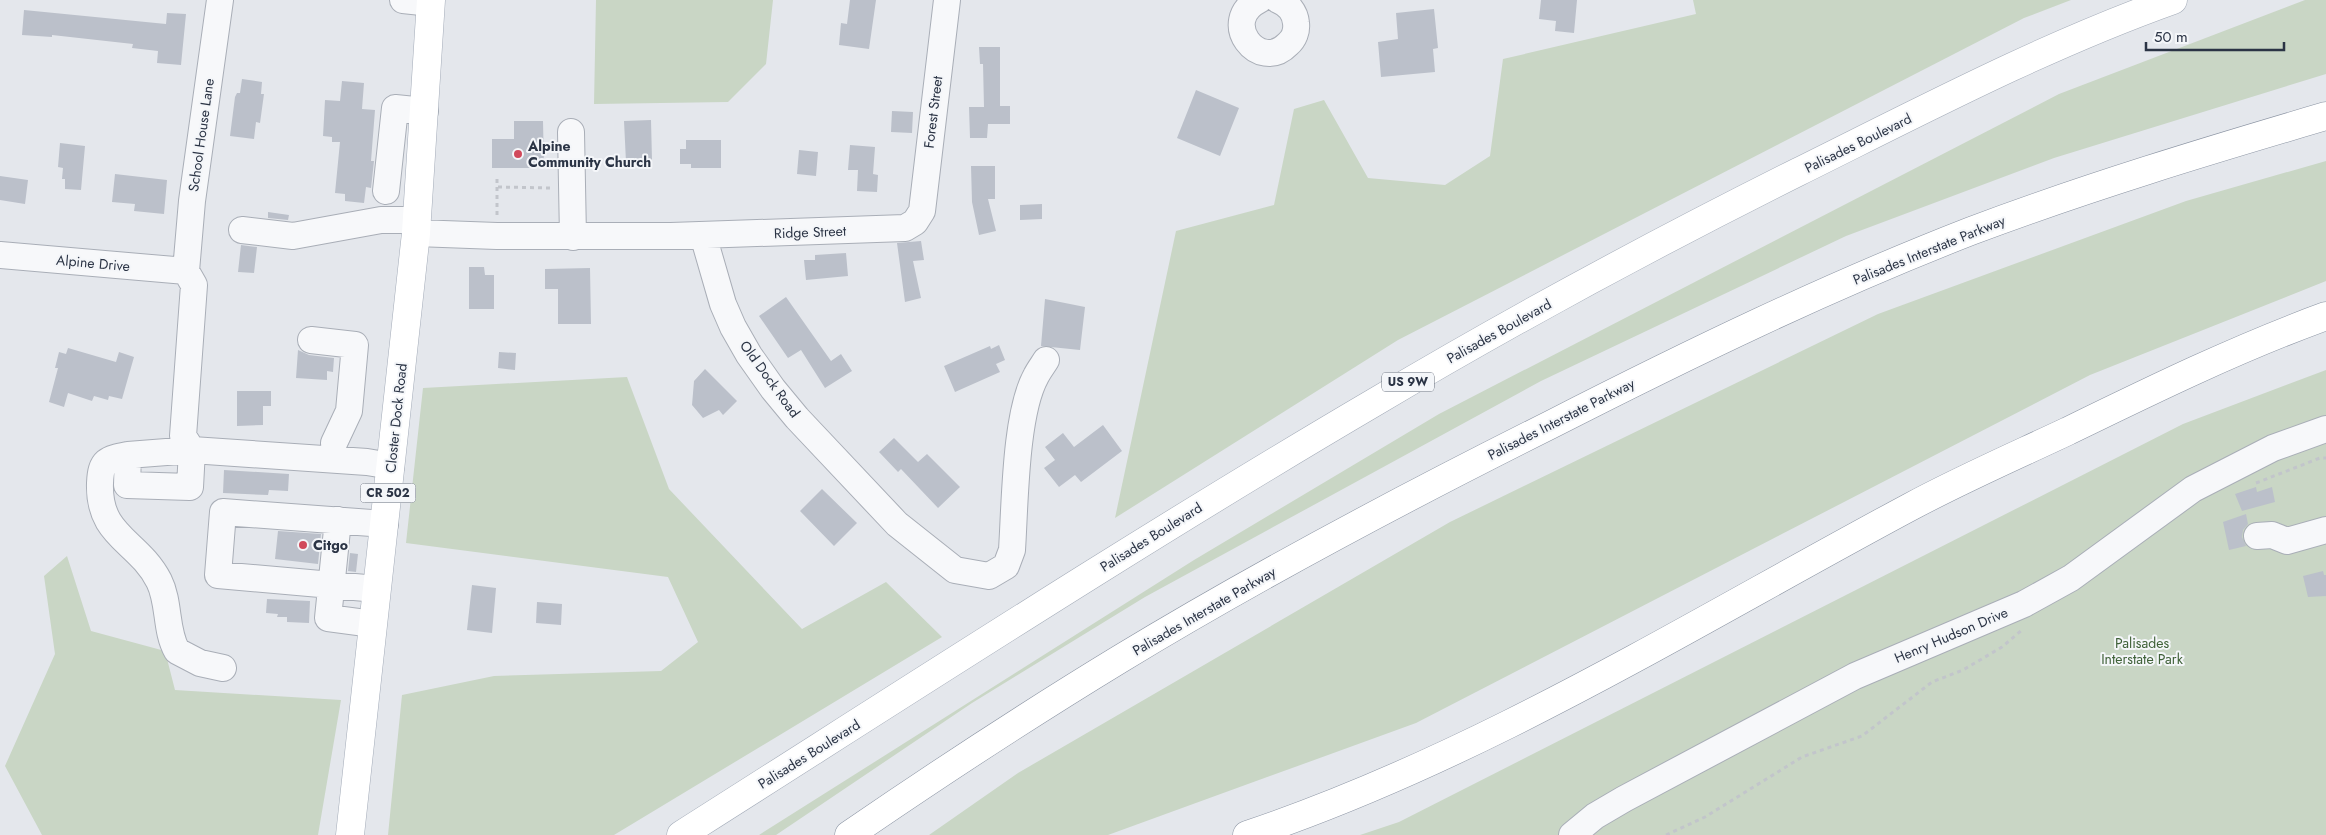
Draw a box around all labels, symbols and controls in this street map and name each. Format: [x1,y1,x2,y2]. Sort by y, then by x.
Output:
scale bar [2146,20,2284,52]
text: 50 m [2154,26,2188,48]
street label: Forest Street [919,74,947,149]
street label: School House Lane [183,77,219,193]
street label: Palisades Boulevard [1801,108,1915,178]
place label: Alpine Community Church [527,136,651,172]
marker: Alpine Community Church [512,148,524,160]
street label: Palisades Interstate Parkway [1850,210,2009,290]
street label: Ridge Street [774,221,847,243]
street label: Alpine Drive [55,250,131,276]
street label: Palisades Boulevard [1443,294,1555,368]
street label: Old Dock Road [735,336,805,422]
street label: Closter Dock Road [380,362,412,474]
road number: US 9W [1382,372,1434,392]
street label: Palisades Interstate Parkway [1484,373,1639,465]
road number: CR 502 [360,483,416,502]
street label: Palisades Boulevard [1096,498,1206,576]
place label: Citgo [313,535,348,555]
marker: Citgo [297,539,309,551]
street label: Palisades Interstate Parkway [1129,561,1280,660]
street label: Henry Hudson Drive [1891,602,2011,668]
park label: Palisades Interstate Park [2101,633,2184,669]
street label: Palisades Boulevard [754,715,864,793]

